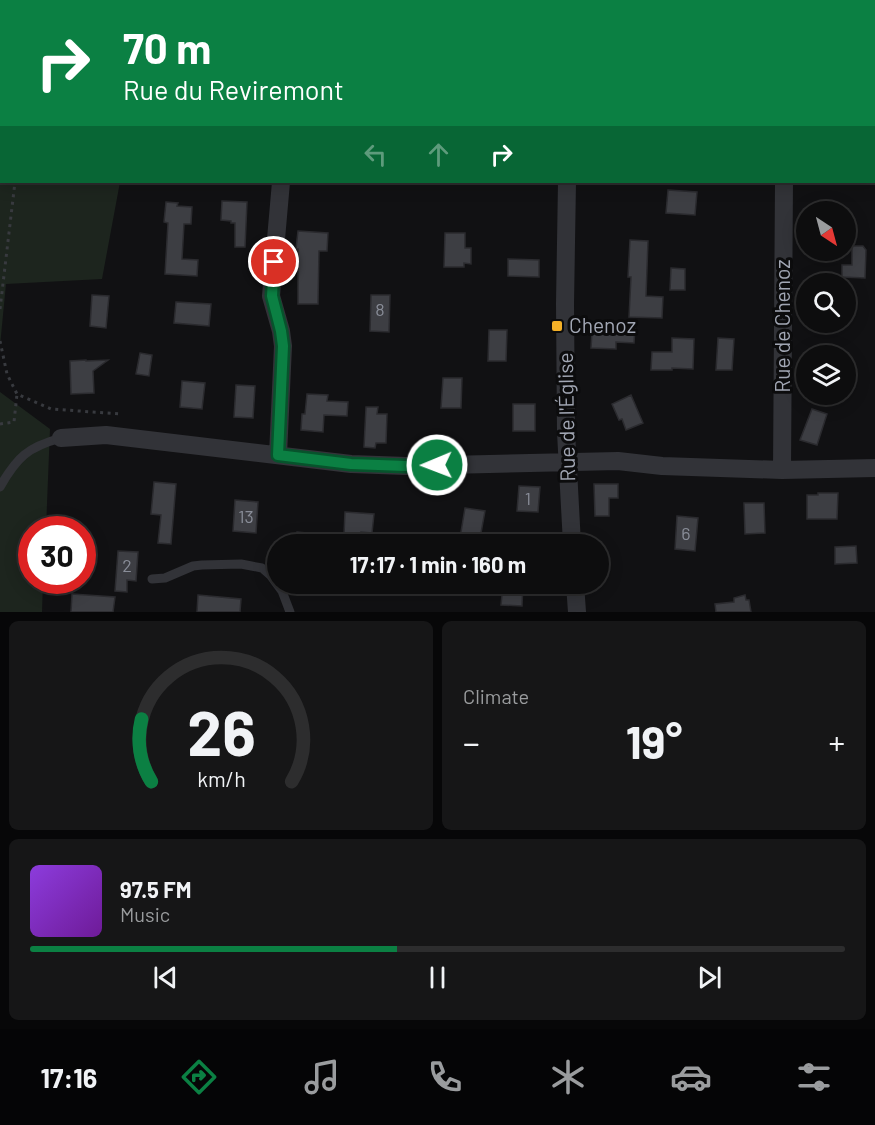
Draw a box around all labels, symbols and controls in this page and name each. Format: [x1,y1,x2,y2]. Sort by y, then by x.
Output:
text: 70 m [123,22,211,72]
icon: right [24,24,102,102]
text: Rue du Reviremont [123,73,344,105]
icon: left [359,138,392,171]
icon: ahead [422,138,455,171]
icon: right [485,138,518,171]
north arrow [796,201,856,261]
map controls [796,201,856,405]
pin [248,236,299,287]
icon: arrive [257,245,290,278]
street label: Rue de Chenoz [769,259,794,393]
button: search [796,273,856,333]
house number: 8 [375,298,385,320]
place label: Chenoz [569,312,636,337]
marker: Chenoz [550,319,564,333]
button: layers [796,345,856,405]
street label: Rue de l'Église [552,352,579,482]
position arrow [405,433,469,497]
house number: 1 [525,487,531,509]
house number: 13 [238,505,254,527]
speed limit sign: 30 [18,516,96,594]
house number: 6 [681,522,691,544]
text: 17:17 · 1 min · 160 m [350,551,526,577]
house number: 2 [122,554,132,576]
text: Climate [463,684,529,708]
text: 26 [187,694,255,768]
text: 19° [626,714,682,768]
text: − [463,722,480,762]
text: + [829,722,845,762]
text: km/h [197,767,245,792]
text: 97.5 FM [120,876,191,902]
text: Music [120,902,170,926]
icon: previous [149,961,182,994]
icon: pause [421,961,454,994]
icon: next [693,961,726,994]
icon: directions [178,1056,220,1098]
icon: music [301,1056,343,1098]
icon: phone [424,1056,466,1098]
icon: climate [547,1056,589,1098]
icon: car [670,1056,712,1098]
icon: filters [793,1056,835,1098]
text: 17:16 [40,1061,97,1093]

